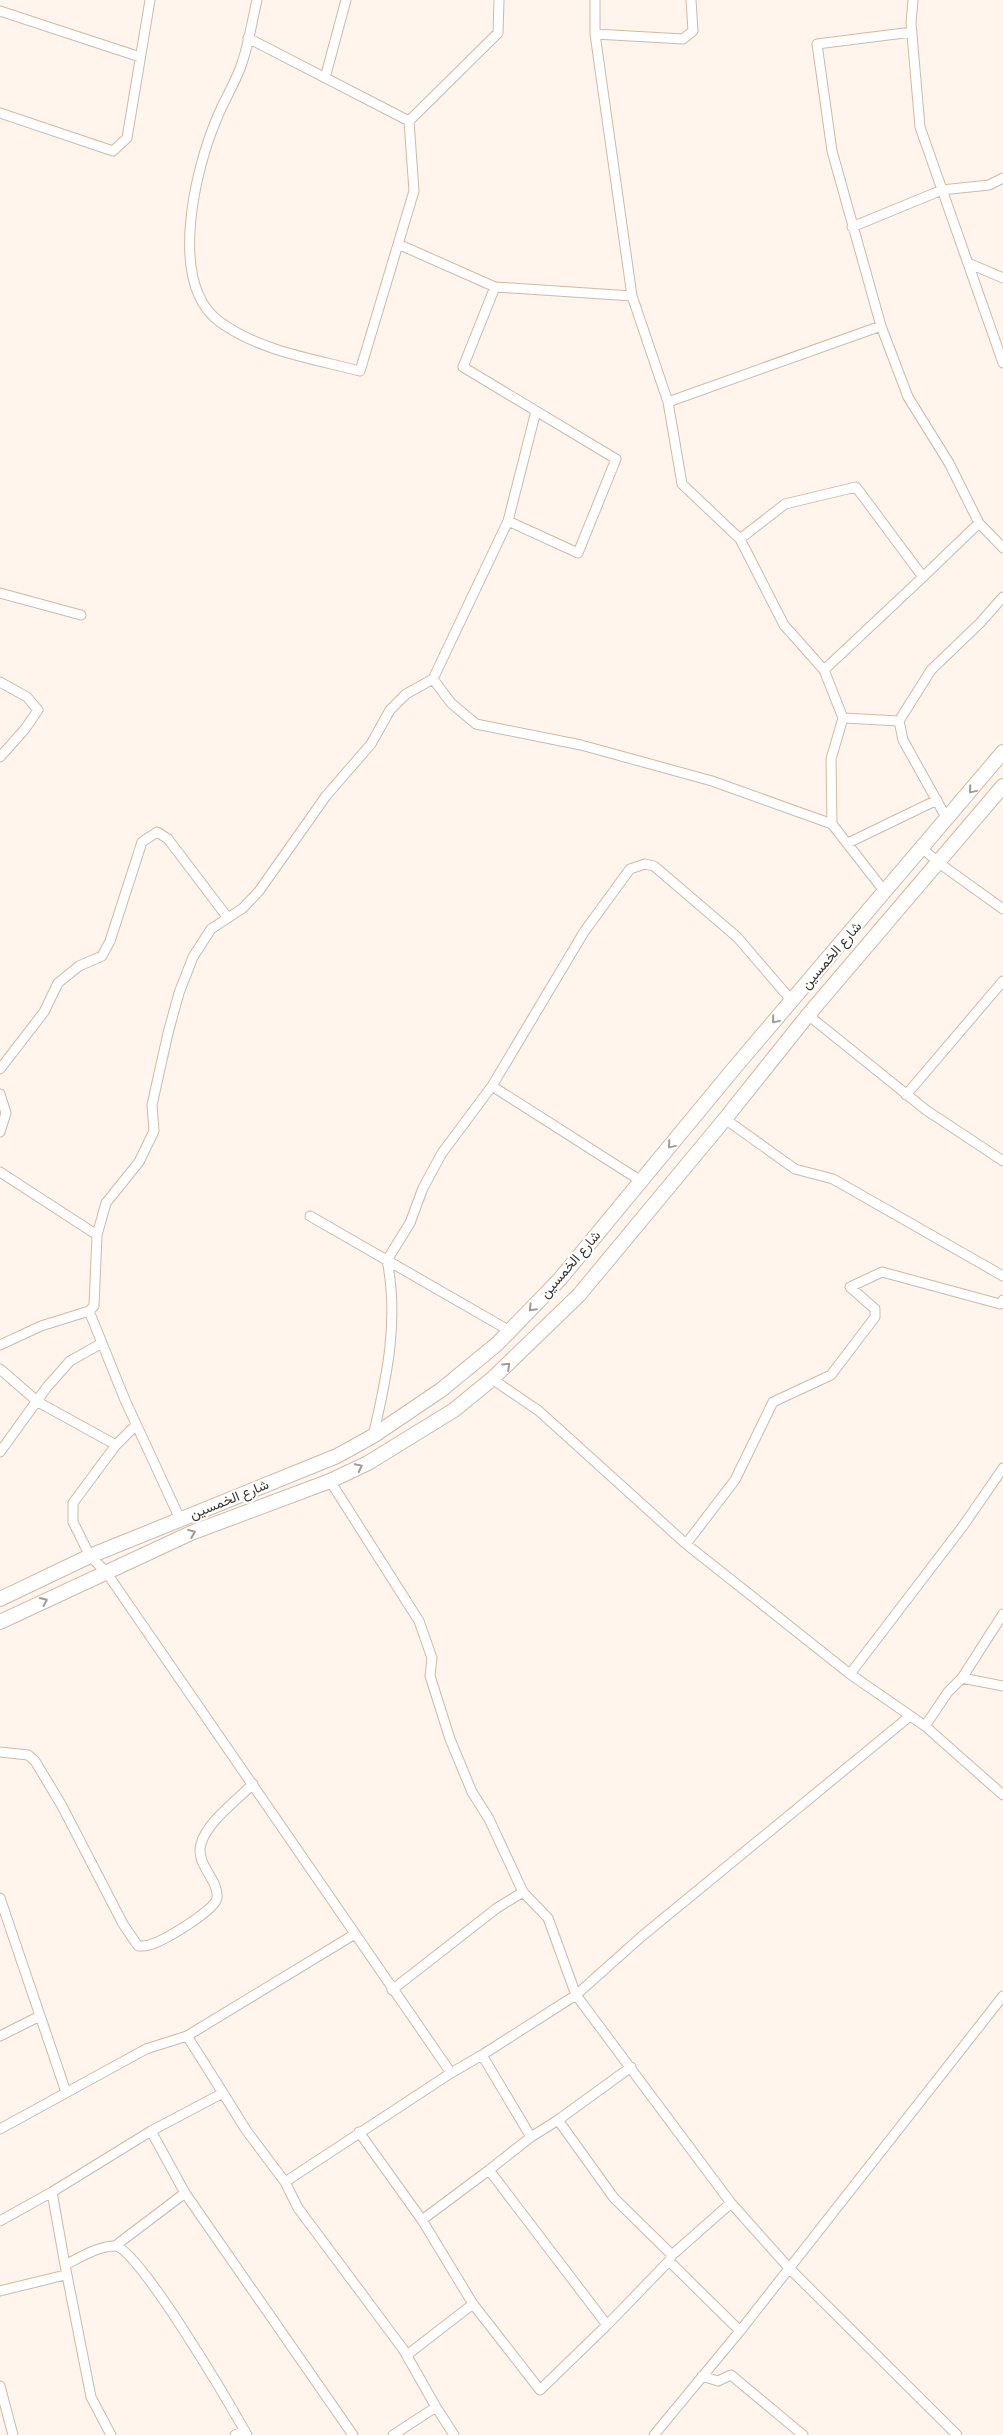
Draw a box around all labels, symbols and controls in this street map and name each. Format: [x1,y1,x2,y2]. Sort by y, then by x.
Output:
one-way arrow [968,784,977,793]
street label: شارع الخمسين [798,919,867,994]
one-way arrow [773,1014,781,1023]
one-way arrow [668,1139,677,1148]
street label: شارع الخمسين [537,1228,606,1303]
one-way arrow [529,1303,538,1312]
one-way arrow [501,1363,510,1372]
one-way arrow [354,1463,363,1473]
street label: شارع الخمسين [188,1477,272,1525]
one-way arrow [187,1529,195,1539]
one-way arrow [39,1597,48,1607]

